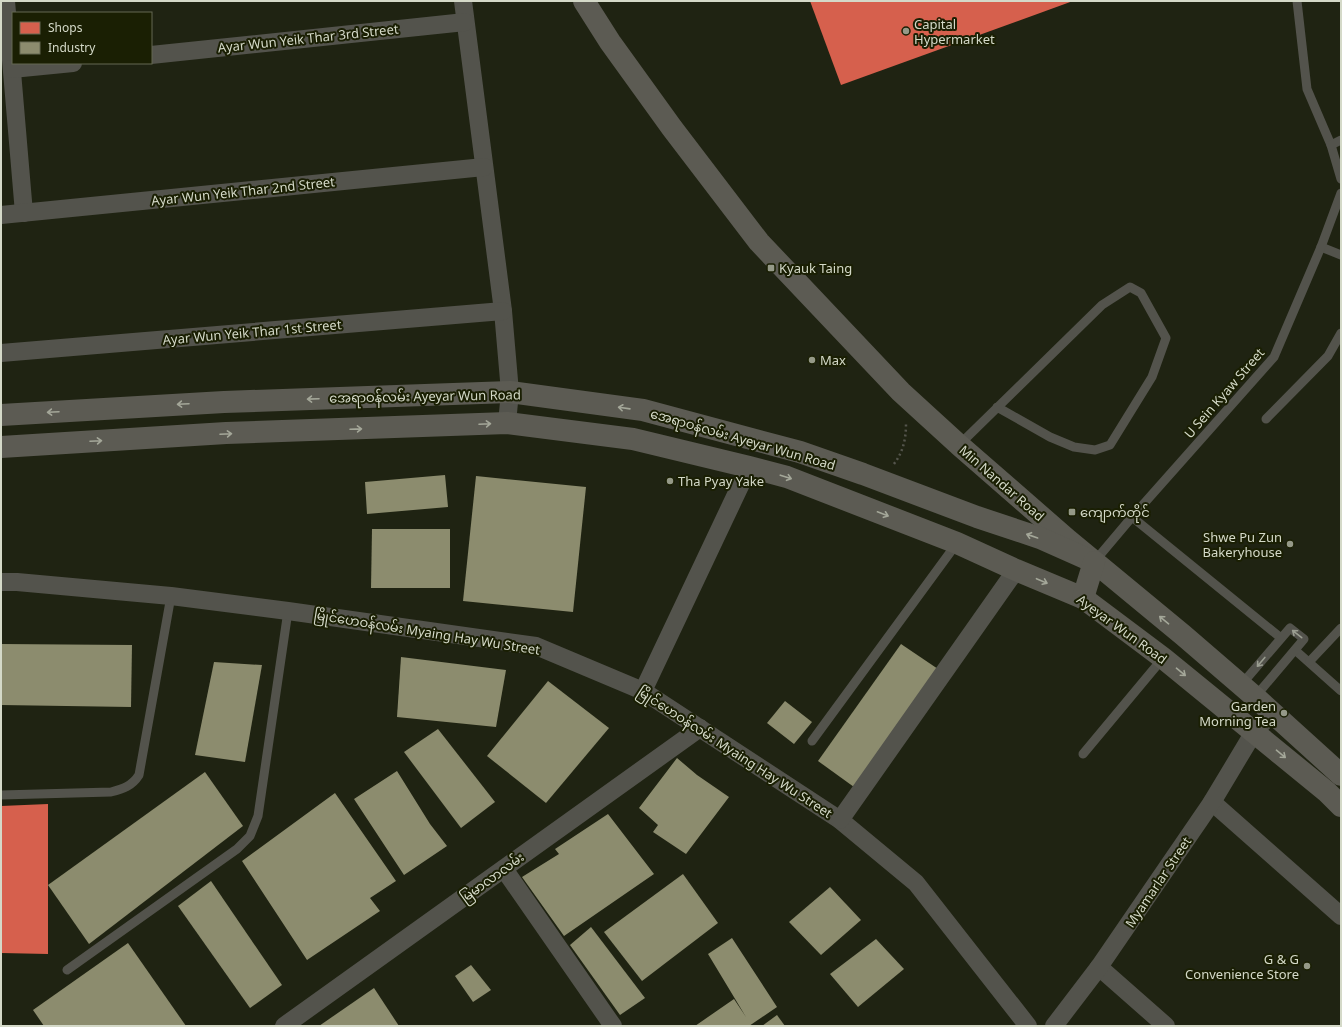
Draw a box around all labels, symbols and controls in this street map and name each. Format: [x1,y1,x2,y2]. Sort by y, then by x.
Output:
legend [12,12,152,64]
place label: Capital Hypermarket [914,15,995,48]
text: Shops [48,19,83,36]
street label: Ayar Wun Yeik Thar 3rd Street [217,20,400,56]
marker: Capital Hypermarket [901,26,911,36]
text: Industry [48,39,96,56]
street label: Ayar Wun Yeik Thar 2nd Street [150,172,336,210]
place label: Kyauk Taing [779,259,852,277]
marker: Kyauk Taing [766,263,776,273]
street label: Ayar Wun Yeik Thar 1st Street [162,315,342,349]
street label: U Sein Kyaw Street [1180,344,1268,442]
place label: Max [820,351,846,369]
marker: Max [807,355,817,365]
street label: အေရာဝန်လမ်း Ayeyar Wun Road [329,385,521,409]
one-way arrow [307,395,320,403]
one-way arrow [177,401,190,408]
one-way arrow [618,404,631,412]
street label: အေရာဝန်လမ်း Ayeyar Wun Road [648,404,838,476]
one-way arrow [47,408,60,415]
one-way arrow [478,420,491,427]
one-way arrow [349,425,362,433]
one-way arrow [219,430,232,437]
one-way arrow [89,438,102,445]
street label: Min Nandar Road [956,441,1048,525]
place label: Tha Pyay Yake [678,472,764,490]
one-way arrow [780,474,793,481]
marker: Tha Pyay Yake [665,476,675,486]
place label: ကျောက်တိုင် [1080,503,1150,523]
marker: ကျောက်တိုင် [1067,507,1077,517]
one-way arrow [877,511,889,519]
place label: Shwe Pu Zun Bakeryhouse [1202,528,1282,561]
one-way arrow [1026,531,1038,539]
marker: Shwe Pu Zun Bakeryhouse [1285,539,1295,549]
one-way arrow [1035,577,1047,585]
street label: Ayeyar Wun Road [1073,590,1171,668]
street label: မြိုင်ဟေဝန်လမ်း Myaing Hay Wu Street [312,605,542,661]
one-way arrow [1159,615,1170,624]
one-way arrow [1292,629,1303,638]
one-way arrow [1257,656,1266,666]
one-way arrow [1175,667,1186,676]
street label: မြိုင်ဟေဝန်လမ်း Myaing Hay Wu Street [633,682,836,824]
place label: Garden Morning Tea [1199,697,1276,730]
marker: Garden Morning Tea [1279,708,1289,718]
one-way arrow [1276,750,1286,759]
street label: Myamarlar Street [1121,833,1195,931]
street label: မြမာလာလမ်း [456,848,529,908]
place label: G & G Convenience Store [1185,950,1299,983]
marker: G & G Convenience Store [1302,961,1312,971]

